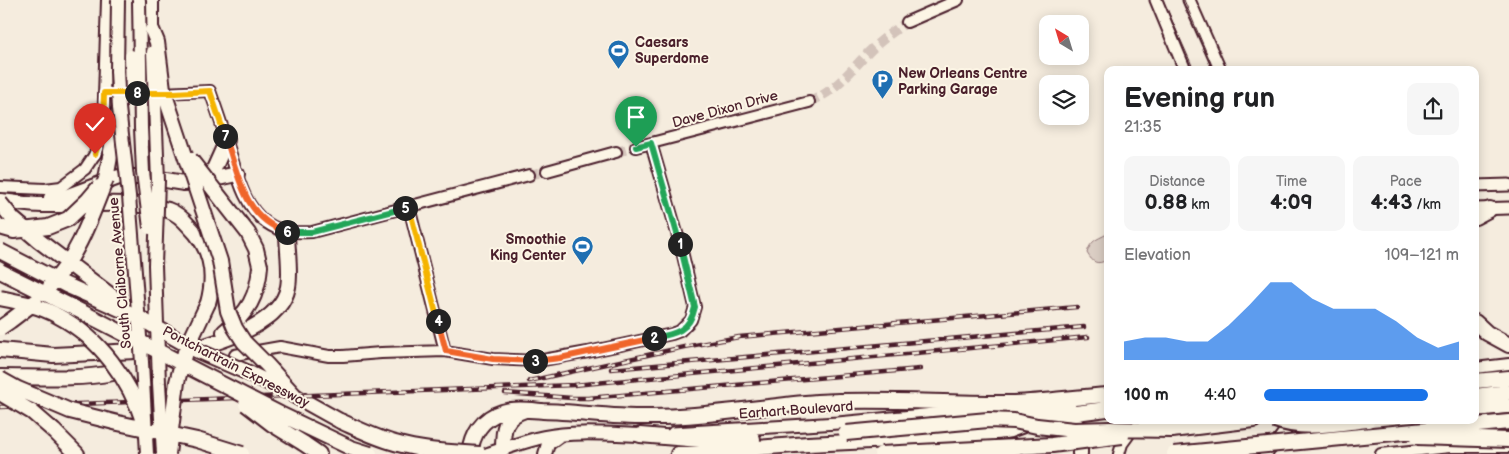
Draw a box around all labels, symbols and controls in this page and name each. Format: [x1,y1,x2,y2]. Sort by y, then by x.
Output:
north arrow [1039,15,1089,65]
map controls [1039,15,1089,125]
place label: Caesars Superdome [635,34,709,67]
sports icon: Caesars Superdome [607,38,631,69]
place label: New Orleans Centre Parking Garage [898,65,1027,98]
parking icon: New Orleans Centre Parking Garage [870,69,894,100]
button: layers [1039,75,1089,125]
pin: 8 [124,80,150,106]
text: Evening run [1124,82,1275,115]
button: share [1407,83,1459,135]
text: 8 [133,85,142,102]
street label: Dave Dixon Drive [670,87,780,131]
pin [615,96,657,147]
pin [74,103,116,154]
icon: arrive [622,103,650,131]
icon: check [81,110,109,138]
text: 21:35 [1124,118,1162,137]
pin: 7 [212,124,238,148]
text: 7 [222,128,229,145]
text: Distance [1149,173,1205,190]
text: Time [1276,173,1307,190]
text: Pace [1390,173,1422,190]
text: 0.88 [1145,190,1188,215]
text: 4:09 [1270,190,1313,215]
text: 4:43 [1371,190,1413,215]
pin: 5 [392,196,418,220]
text: km [1188,196,1210,213]
text: /km [1413,196,1441,213]
street label: South Claiborne Avenue [105,197,135,349]
text: 5 [401,200,410,217]
pin: 6 [274,220,300,244]
text: 6 [283,224,292,241]
place label: Smoothie King Center [490,231,566,264]
pin: 1 [668,232,692,256]
sports icon: Smoothie King Center [570,235,594,266]
text: 1 [678,236,683,253]
text: Elevation [1124,246,1191,265]
text: 109–121 m [1384,246,1459,265]
pin: 4 [426,308,450,334]
text: 4 [434,313,443,330]
street label: Pontchartrain Expressway [160,323,313,412]
pin: 2 [642,326,666,350]
text: 2 [650,330,659,347]
pin: 3 [522,348,548,374]
text: 3 [531,353,540,370]
text: 100 m [1124,386,1169,405]
text: 4:40 [1204,386,1236,405]
street label: Earhart Boulevard [738,398,854,422]

